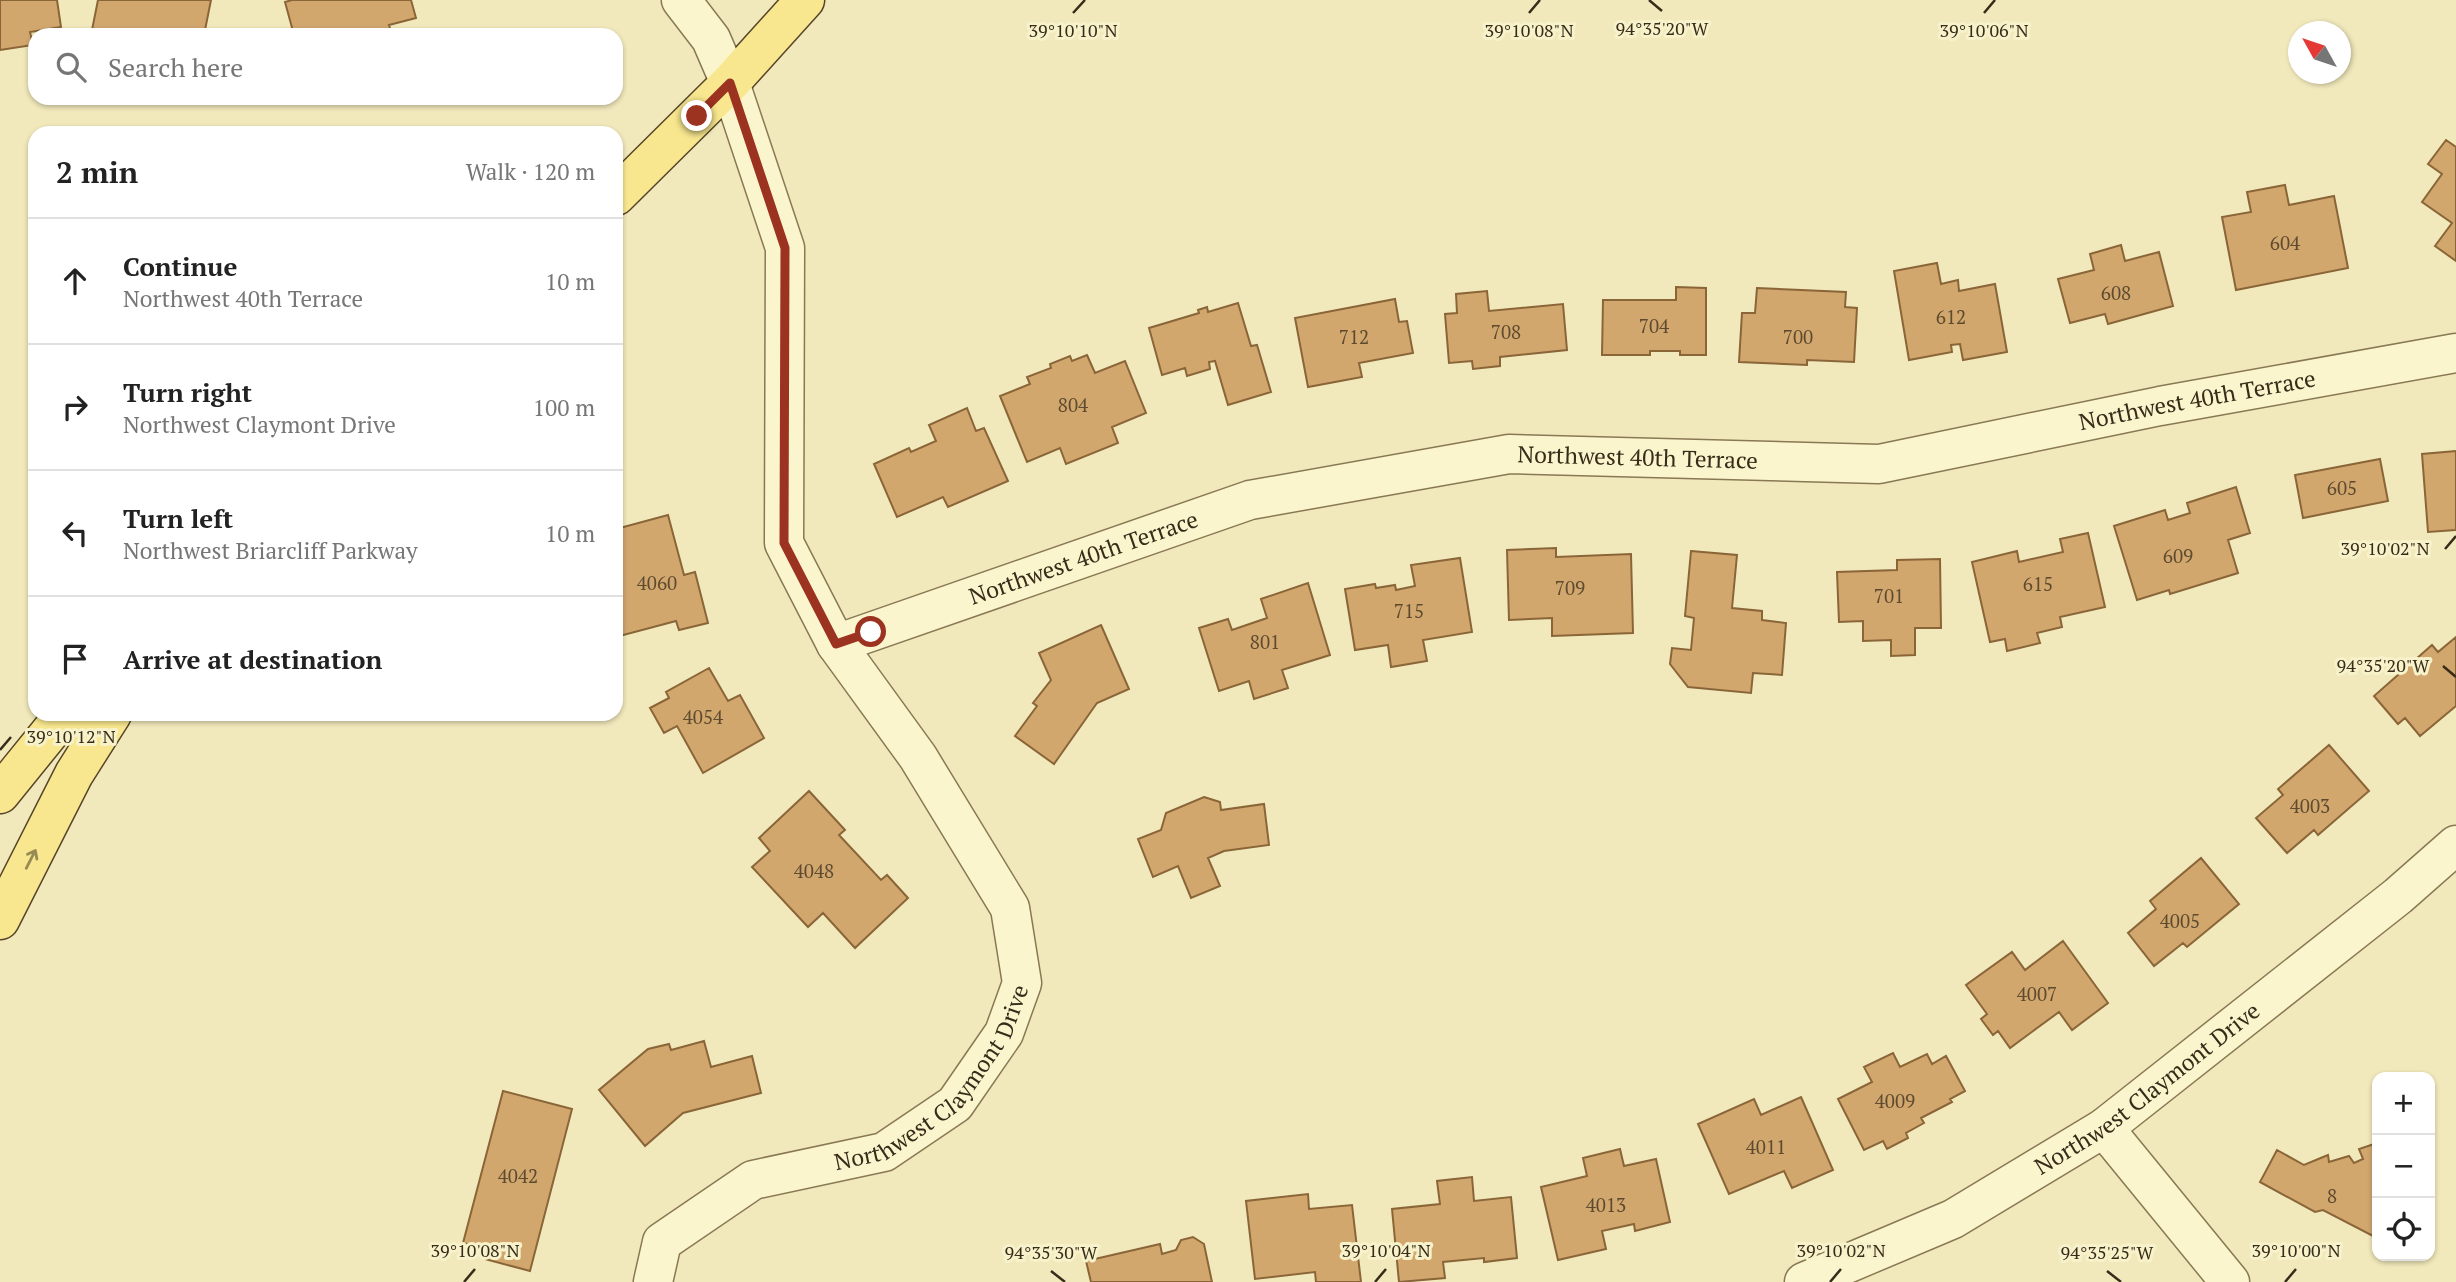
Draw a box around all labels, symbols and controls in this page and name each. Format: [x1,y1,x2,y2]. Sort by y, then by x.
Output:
text: 94°35'20"W [1616,16,1709,40]
text: 39°10'10"N [1028,18,1118,42]
text: 39°10'08"N [1484,18,1574,42]
text: 39°10'06"N [1939,18,2029,42]
north arrow [2288,21,2351,84]
search box [28,28,623,105]
icon: search [52,48,90,86]
text: Search here [108,50,243,84]
route end [681,100,712,131]
text: 2 min [56,152,138,192]
text: Walk · 120 m [466,156,595,187]
house number: 604 [2270,230,2301,255]
text: Continue [123,249,237,283]
icon: ahead [56,262,94,300]
text: 10 m [545,266,595,297]
house number: 608 [2101,280,2131,305]
text: Northwest 40th Terrace [123,283,363,314]
house number: 612 [1936,304,1966,329]
house number: 704 [1639,313,1670,338]
house number: 708 [1491,319,1521,344]
house number: 712 [1339,324,1369,349]
house number: 700 [1783,324,1813,349]
street label: Northwest 40th Terrace [2076,362,2318,437]
text: Turn right [123,375,252,409]
icon: right [56,388,94,426]
text: 100 m [533,392,595,423]
house number: 804 [1058,392,1089,417]
text: Northwest Claymont Drive [123,409,396,440]
street label: Northwest 40th Terrace [1517,438,1758,476]
house number: 605 [2327,475,2357,500]
text: Turn left [123,501,233,535]
street label: Northwest 40th Terrace [965,503,1202,612]
icon: left [56,514,94,552]
text: 10 m [545,518,595,549]
text: Northwest Briarcliff Parkway [123,535,418,566]
text: 39°10'02"N [2340,536,2430,560]
house number: 609 [2163,543,2193,568]
house number: 4060 [637,570,677,595]
house number: 615 [2023,571,2053,596]
house number: 709 [1555,575,1585,600]
house number: 701 [1874,583,1904,608]
house number: 715 [1394,598,1424,623]
route start [855,616,886,647]
house number: 801 [1250,629,1280,654]
icon: arrive [56,640,94,678]
text: Arrive at destination [123,642,382,676]
text: 94°35'20"W [2337,653,2430,677]
house number: 4054 [683,704,724,729]
text: 39°10'12"N [26,724,116,748]
house number: 4003 [2290,793,2330,818]
one-way arrow [25,849,38,870]
house number: 4048 [794,858,834,883]
house number: 4005 [2160,908,2200,933]
street label: Northwest Claymont Drive [831,980,1035,1177]
house number: 4007 [2017,981,2057,1006]
street label: Northwest Claymont Drive [2028,995,2266,1181]
map controls [2372,1072,2435,1261]
button: + [2372,1072,2435,1135]
house number: 4009 [1875,1088,1915,1113]
house number: 4011 [1746,1134,1786,1159]
button: − [2372,1135,2435,1198]
house number: 4042 [498,1163,538,1188]
house number: 8 [2327,1183,2337,1208]
house number: 4013 [1586,1192,1626,1217]
button: locate [2372,1198,2435,1261]
text: 39°10'08"N [430,1238,520,1262]
text: 39°10'04"N [1341,1238,1431,1262]
text: 39°10'02"N [1796,1238,1886,1262]
text: 39°10'00"N [2251,1238,2341,1262]
text: 94°35'30"W [1005,1240,1098,1264]
text: 94°35'25"W [2061,1240,2154,1264]

